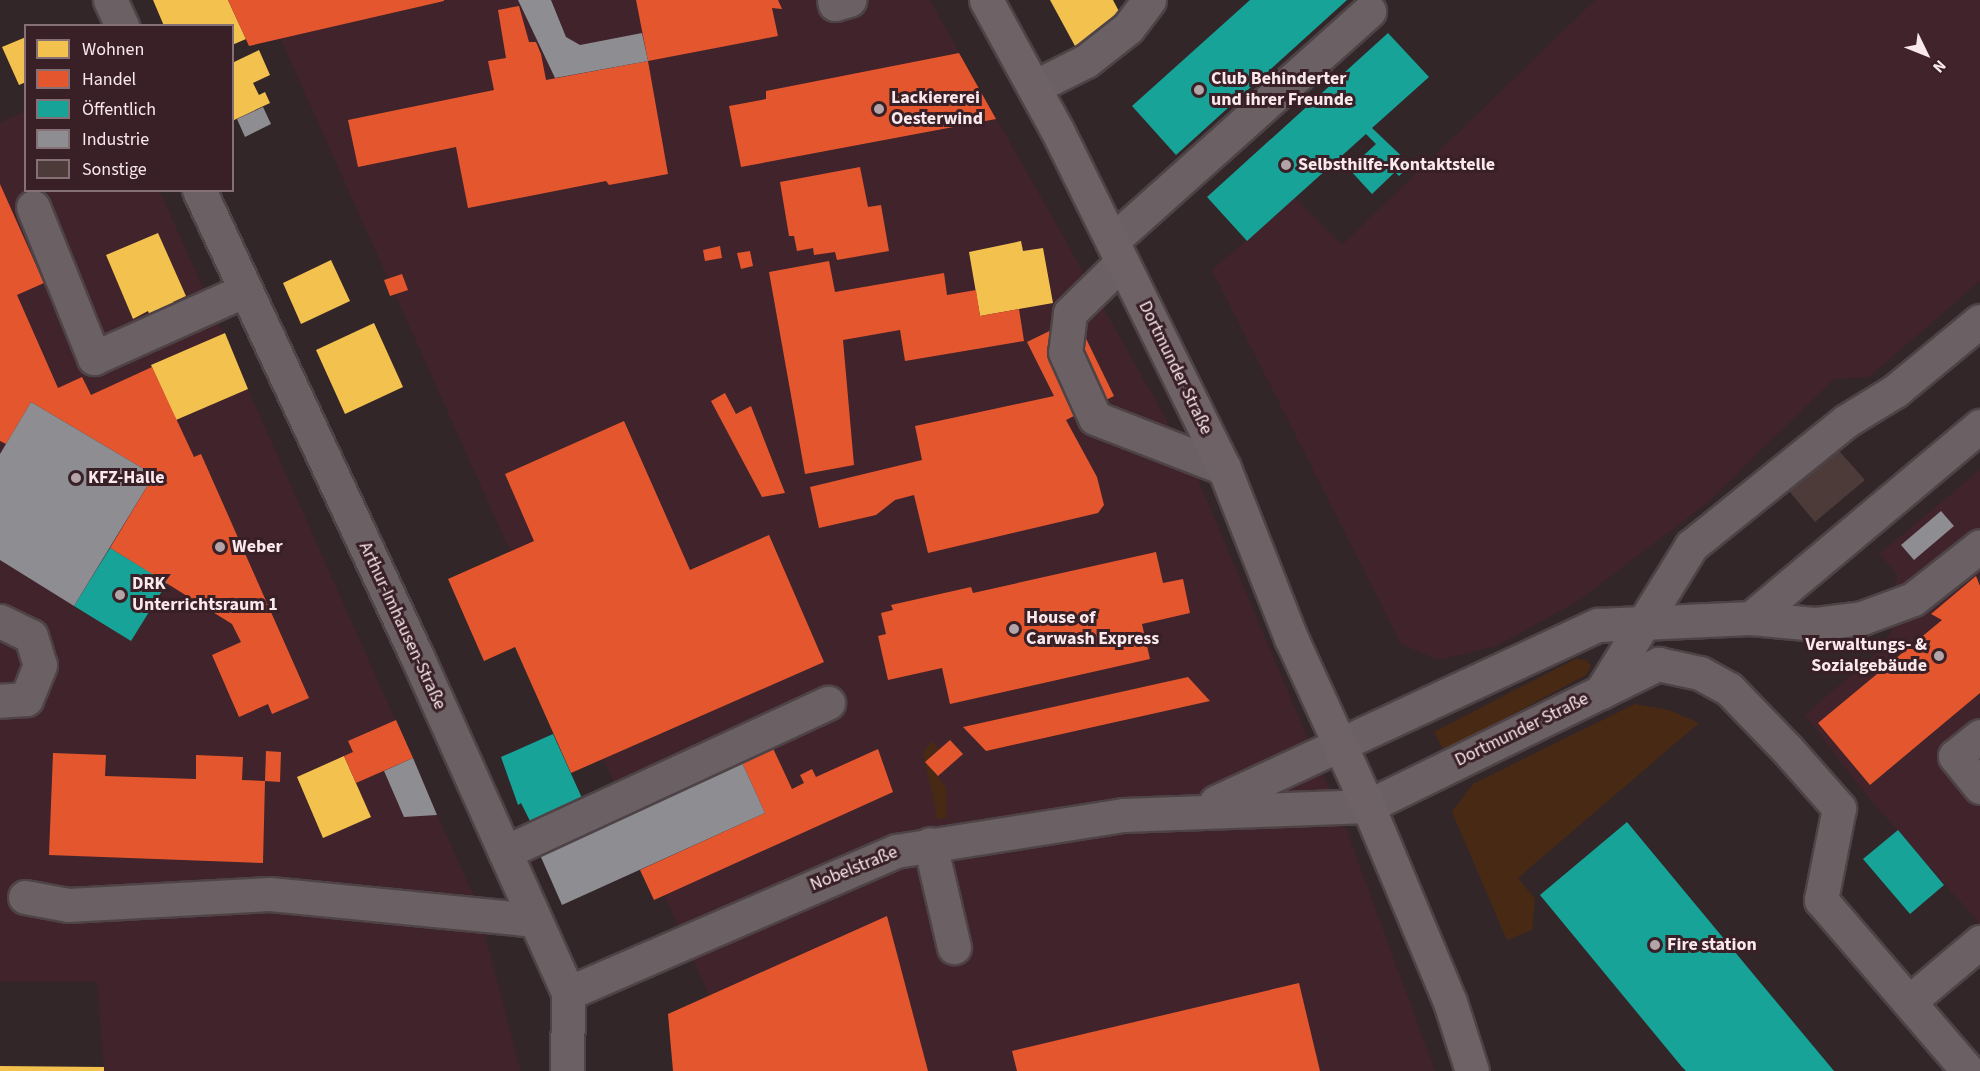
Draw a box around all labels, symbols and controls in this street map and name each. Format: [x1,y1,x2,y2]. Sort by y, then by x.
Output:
legend [24,24,234,192]
north arrow [1896,24,1956,84]
text: Wohnen [82,37,144,62]
text: N [1927,55,1951,78]
text: Handel [82,67,136,92]
place label: Club Behinderter und ihrer Freunde [1211,69,1353,112]
marker: Club Behinderter und ihrer Freunde [1192,83,1206,97]
place label: Lackiererei Oesterwind [891,88,983,130]
text: Öffentlich [82,97,156,122]
marker: Lackiererei Oesterwind [872,102,886,116]
text: Industrie [82,127,149,152]
place label: Selbsthilfe-Kontaktstelle [1298,154,1495,176]
text: Sonstige [82,157,147,182]
marker: Selbsthilfe-Kontaktstelle [1279,158,1293,172]
street label: Dortmunder Straße [1133,298,1217,438]
place label: KFZ-Halle [88,467,164,489]
marker: KFZ-Halle [69,471,83,485]
place label: Weber [232,536,283,558]
street label: Arthur-Imhausen-Straße [354,539,450,713]
marker: Weber [213,540,227,554]
place label: DRK Unterrichtsraum 1 [132,574,278,616]
marker: DRK Unterrichtsraum 1 [113,588,127,602]
place label: House of Carwash Express [1026,608,1159,650]
marker: House of Carwash Express [1007,622,1021,636]
place label: Verwaltungs- & Sozialgebäude [1806,635,1927,678]
marker: Verwaltungs- & Sozialgebäude [1932,649,1946,663]
street label: Dortmunder Straße [1452,688,1592,772]
street label: Nobelstraße [807,842,901,896]
place label: Fire station [1667,934,1757,956]
marker: Fire station [1648,938,1662,952]

